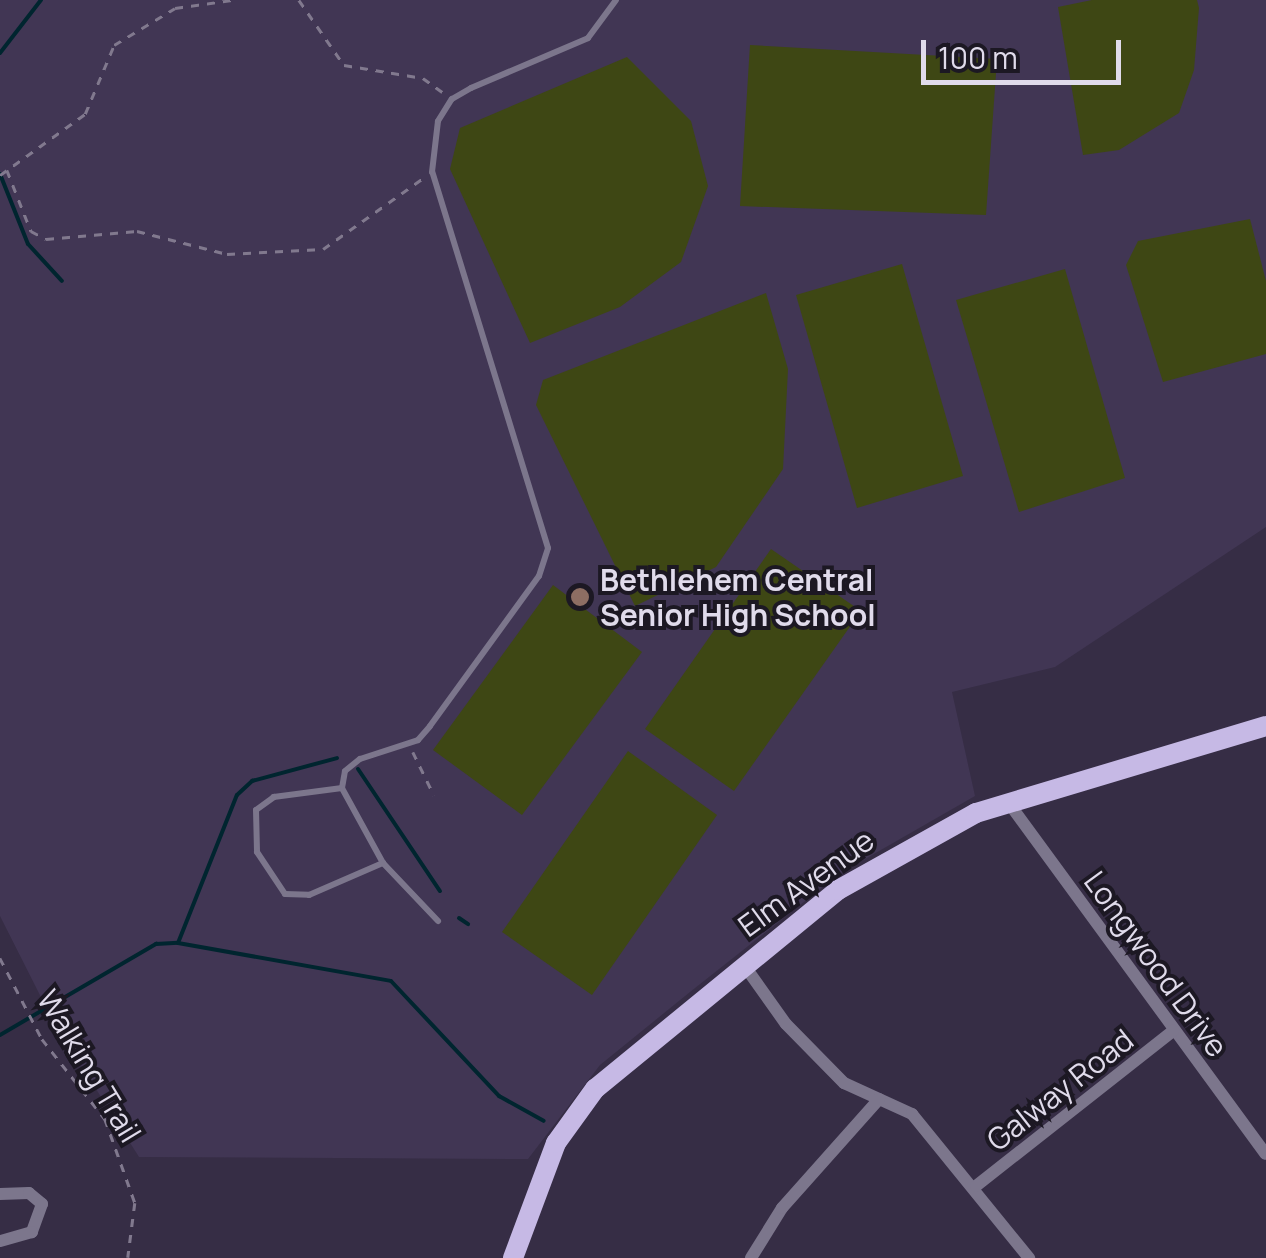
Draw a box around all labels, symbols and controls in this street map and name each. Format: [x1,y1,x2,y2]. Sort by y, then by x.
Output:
scale bar [926,20,1126,82]
text: 100 m [938,37,1018,78]
place label: Bethlehem Central Senior High School [600,562,876,632]
marker: Bethlehem Central Senior High School [569,586,591,608]
street label: Elm Avenue [731,822,881,944]
street label: Longwood Drive [1077,864,1235,1064]
street label: Walking Trail [30,983,148,1149]
street label: Galway Road [980,1022,1140,1158]

